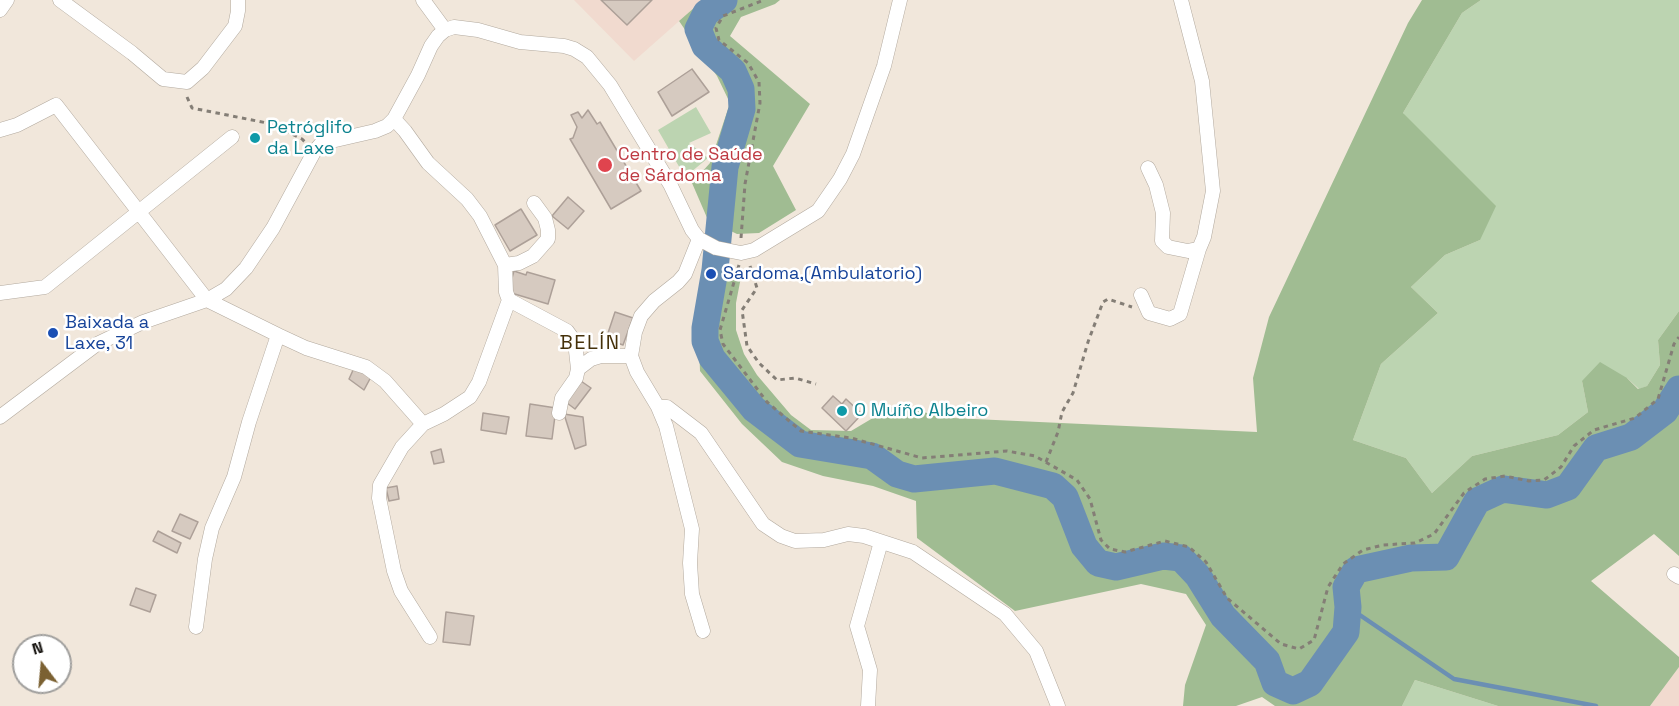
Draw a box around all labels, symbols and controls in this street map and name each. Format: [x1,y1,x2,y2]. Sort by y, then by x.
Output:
place label: Petróglifo da Laxe [267,117,353,160]
marker: Petróglifo da Laxe [248,131,262,145]
place label: Centro de Saúde de Sárdoma [618,144,763,186]
marker: Centro de Saúde de Sárdoma [596,156,614,174]
place label: Sardoma,(Ambulatorio) [723,263,922,285]
marker: Sardoma,(Ambulatorio) [704,267,718,281]
place label: Baixada a Laxe, 31 [65,312,149,354]
marker: Baixada a Laxe, 31 [46,326,60,340]
district label: BELÍN [559,332,621,356]
place label: O Muíño Albeiro [854,400,988,422]
marker: O Muíño Albeiro [835,404,849,418]
north arrow [12,634,72,694]
text: N [29,637,45,660]

